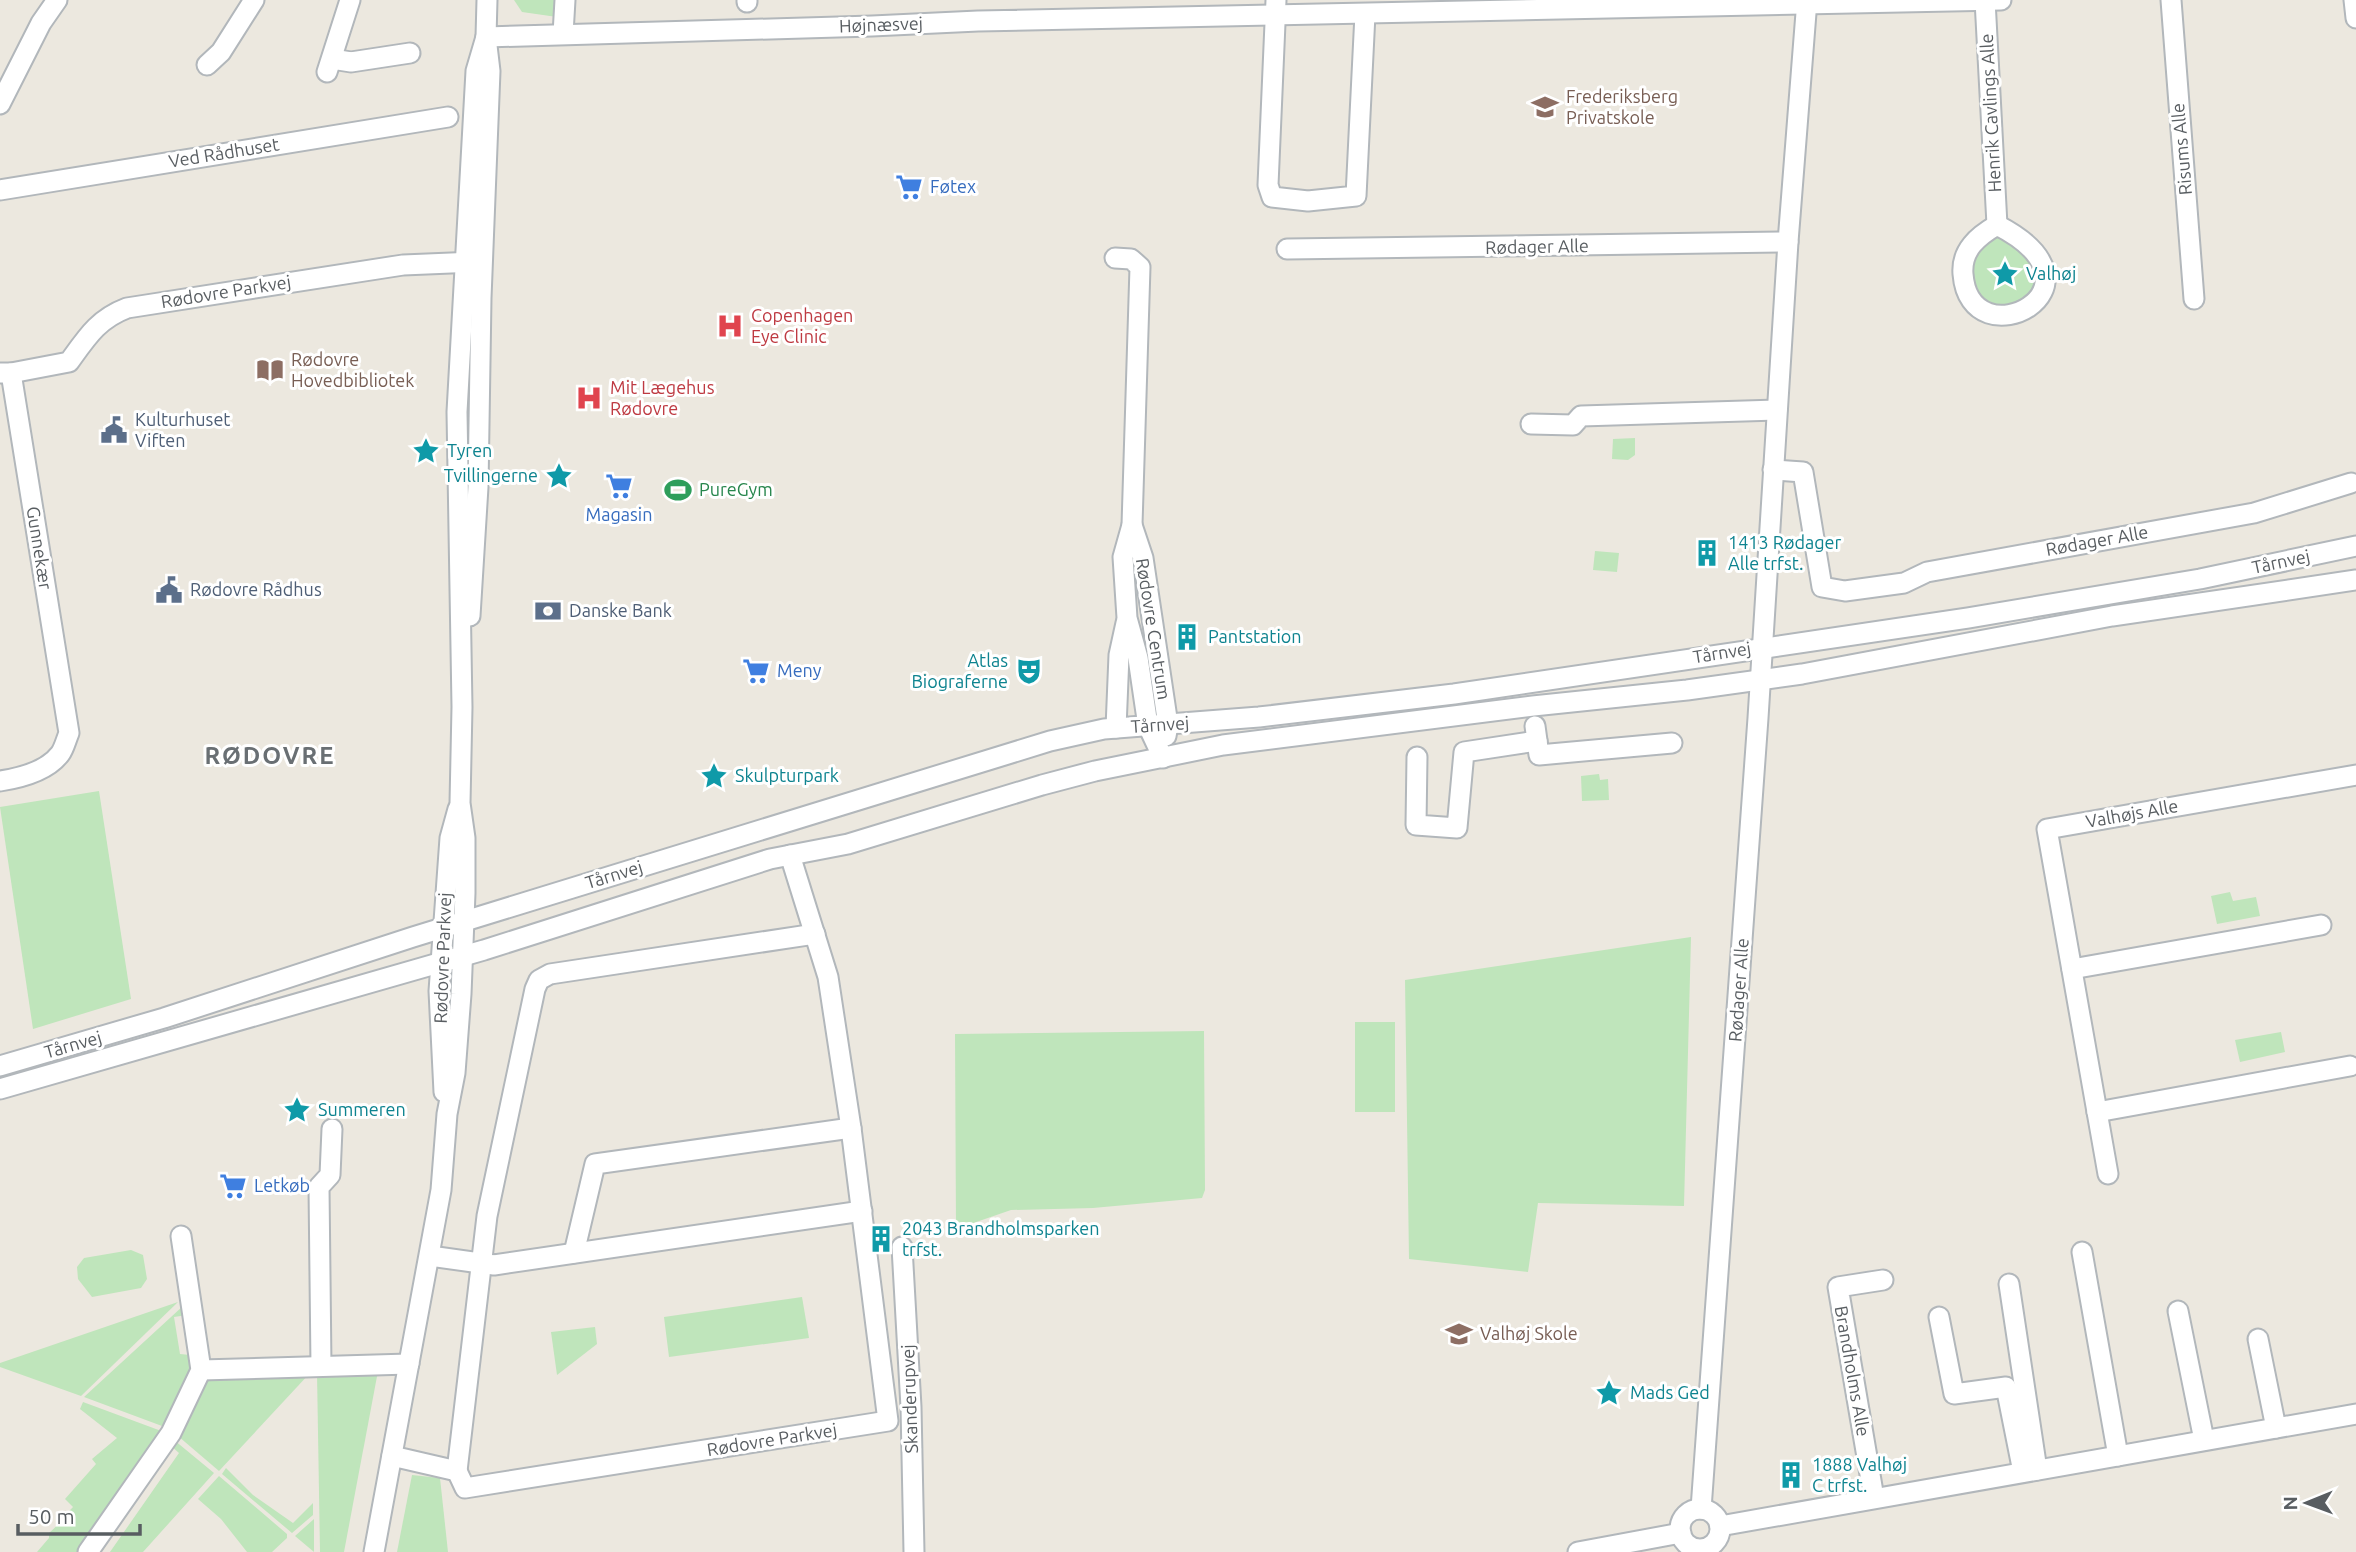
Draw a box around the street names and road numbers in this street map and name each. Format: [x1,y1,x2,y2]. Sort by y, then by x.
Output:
street label: Højnæsvej [839,13,923,35]
street label: Henrik Cavlings Alle [1976,33,2004,193]
street label: Risums Alle [2167,102,2195,196]
street label: Ved Rådhuset [167,133,281,171]
street label: Rødager Alle [1485,235,1589,257]
street label: Rødovre Parkvej [159,271,292,311]
street label: Gunnekær [24,505,56,591]
street label: Rødager Alle [2044,521,2150,559]
street label: Tårnvej [2250,545,2312,577]
street label: Rødovre Centrum [1133,556,1175,701]
street label: Tårnvej [1691,638,1752,666]
street label: Tårnvej [1130,712,1190,736]
street label: Valhøjs Alle [2084,795,2179,831]
street label: Tårnvej [583,856,645,892]
street label: Rødovre Parkvej [430,892,454,1024]
street label: Rødager Alle [1724,937,1752,1042]
street label: Tårnvej [42,1026,104,1062]
street label: Brandholms Alle [1832,1304,1874,1438]
street label: Skanderupvej [897,1344,921,1454]
street label: Rødovre Parkvej [705,1419,838,1459]

